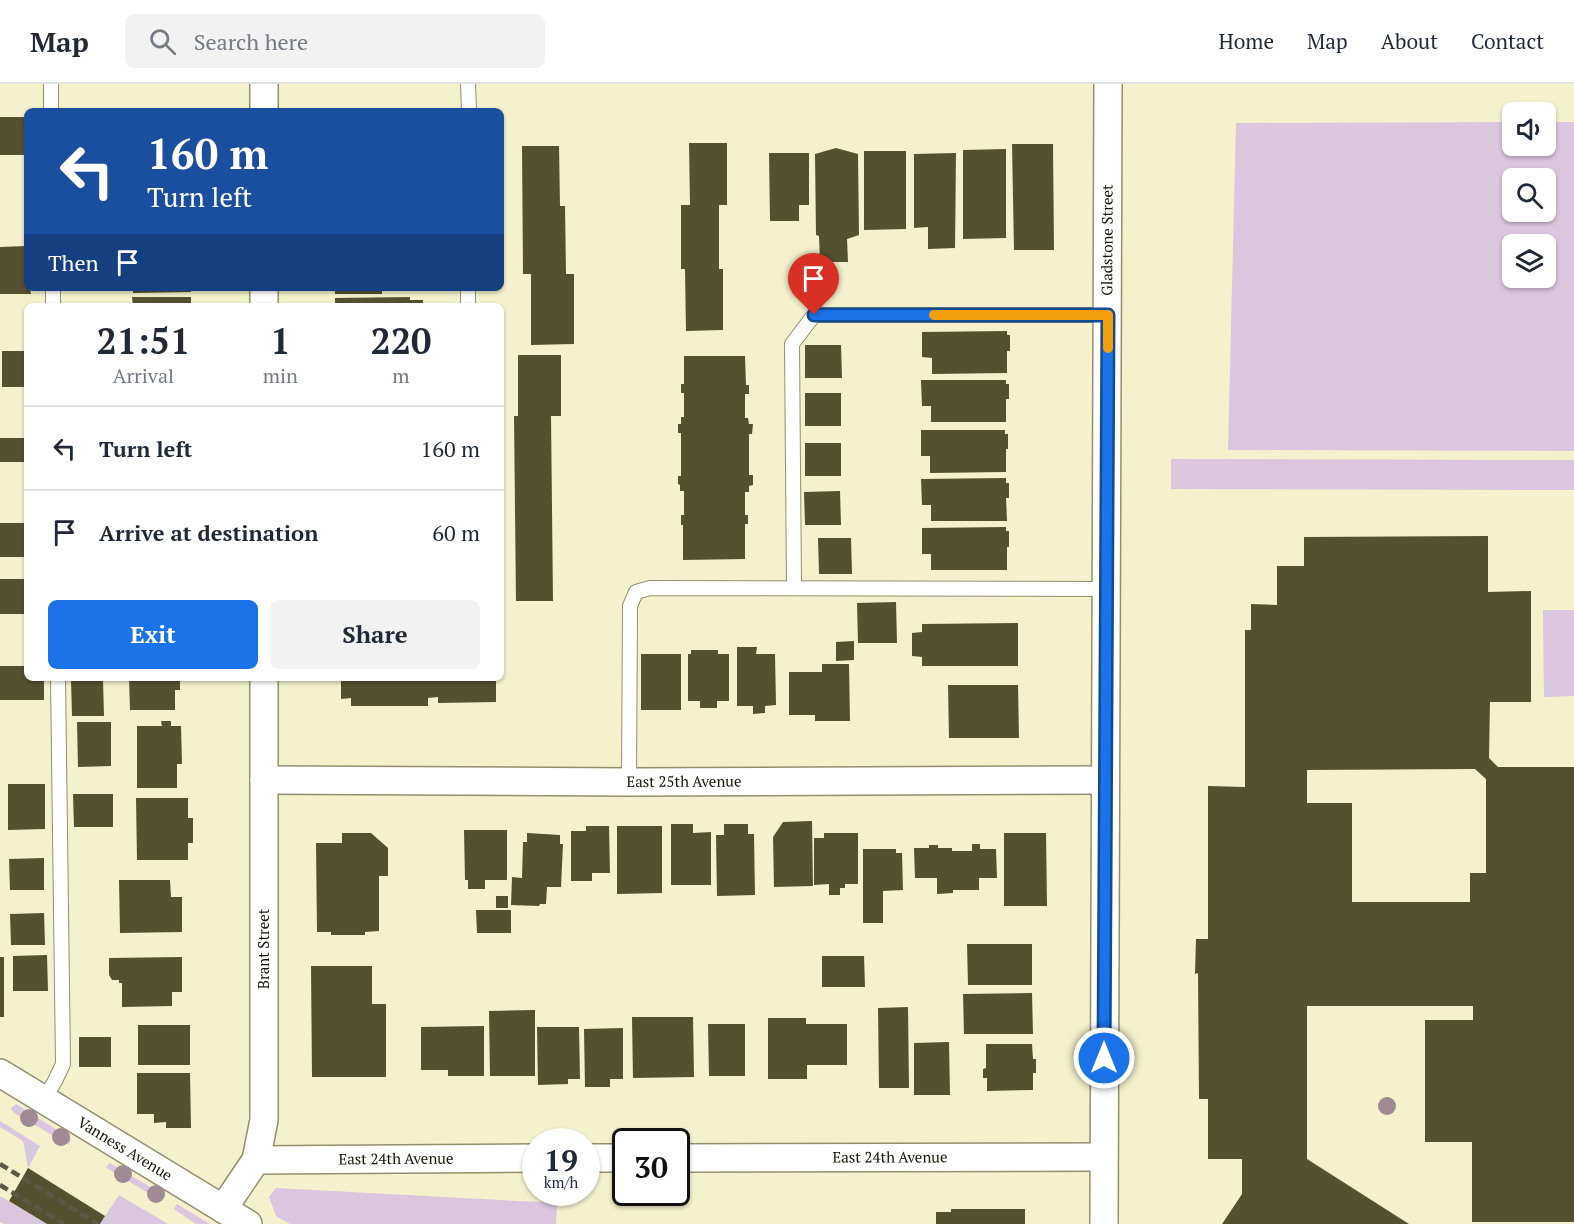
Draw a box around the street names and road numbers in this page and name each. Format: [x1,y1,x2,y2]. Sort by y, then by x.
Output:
street label: Gladstone Street [1096,184,1117,296]
street label: East 25th Avenue [626,771,742,791]
street label: Brant Street [253,908,273,989]
street label: Vanness Avenue [74,1112,176,1185]
street label: East 24th Avenue [832,1146,948,1167]
street label: East 24th Avenue [338,1148,454,1168]

